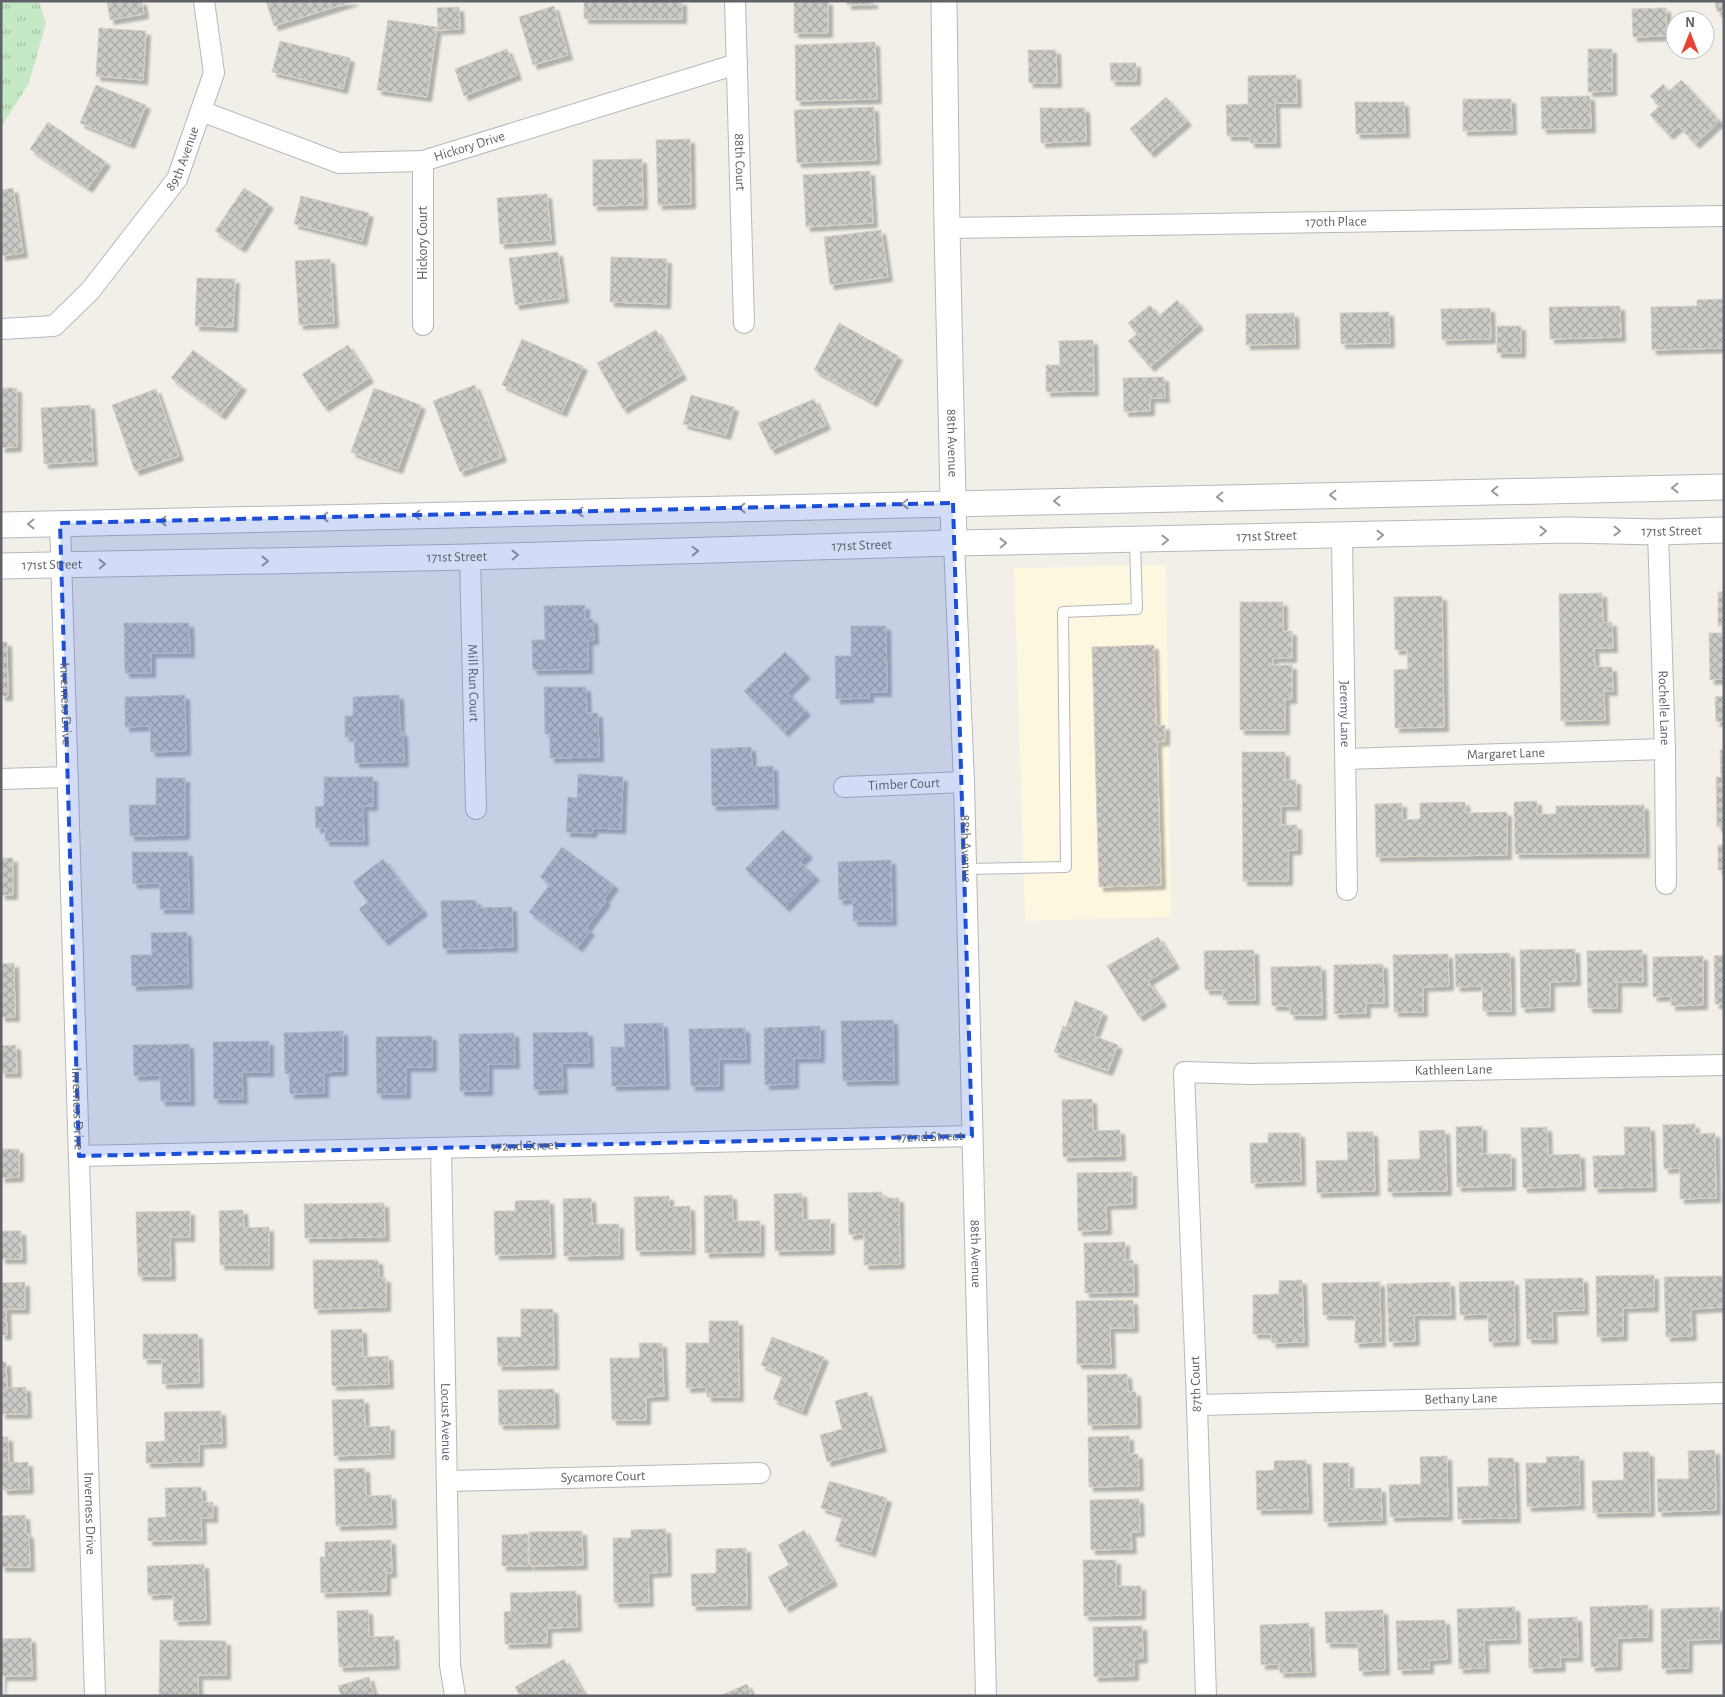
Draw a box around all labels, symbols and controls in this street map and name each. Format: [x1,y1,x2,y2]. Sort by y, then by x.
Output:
north arrow [1665,10,1715,60]
text: N [1685,16,1695,30]
street label: 89th Avenue [163,125,202,194]
street label: Hickory Drive [432,129,506,164]
street label: 88th Court [732,133,747,191]
street label: Hickory Court [416,205,430,280]
street label: 170th Place [1305,215,1367,229]
street label: 88th Avenue [944,409,960,477]
one-way arrow [1671,483,1678,493]
one-way arrow [1491,486,1499,497]
one-way arrow [1328,490,1336,500]
one-way arrow [1216,492,1224,502]
one-way arrow [1053,496,1061,506]
one-way arrow [900,499,908,509]
one-way arrow [738,503,746,513]
one-way arrow [575,507,583,517]
one-way arrow [413,510,421,521]
one-way arrow [321,512,329,523]
one-way arrow [158,516,166,526]
one-way arrow [26,519,34,529]
street label: 171st Street [1641,524,1703,539]
one-way arrow [1540,526,1547,536]
one-way arrow [1613,526,1621,536]
street label: 171st Street [1236,529,1298,544]
one-way arrow [1377,530,1385,540]
one-way arrow [1162,535,1170,545]
street label: 171st Street [831,538,893,554]
one-way arrow [1000,538,1007,548]
one-way arrow [691,545,699,556]
street label: 171st Street [427,549,488,565]
one-way arrow [511,550,519,561]
one-way arrow [261,555,269,566]
street label: 171st Street [22,557,83,573]
one-way arrow [99,559,107,569]
street label: Mill Run Court [465,644,481,722]
street label: Inverness Drive [57,662,74,746]
street label: Rochelle Lane [1655,670,1672,746]
street label: Jeremy Lane [1337,681,1352,747]
street label: Margaret Lane [1467,746,1545,762]
street label: Timber Court [868,776,941,793]
street label: 88th Avenue [958,815,973,883]
street label: Kathleen Lane [1415,1062,1492,1078]
street label: Inverness Drive [69,1067,86,1150]
street label: 172nd Street [896,1129,964,1145]
street label: 172nd Street [491,1138,559,1154]
street label: 88th Avenue [968,1219,983,1288]
street label: 87th Court [1188,1355,1204,1412]
street label: Locust Avenue [438,1383,453,1461]
street label: Bethany Lane [1424,1391,1498,1407]
street label: Sycamore Court [560,1469,646,1485]
street label: Inverness Drive [81,1472,98,1555]

